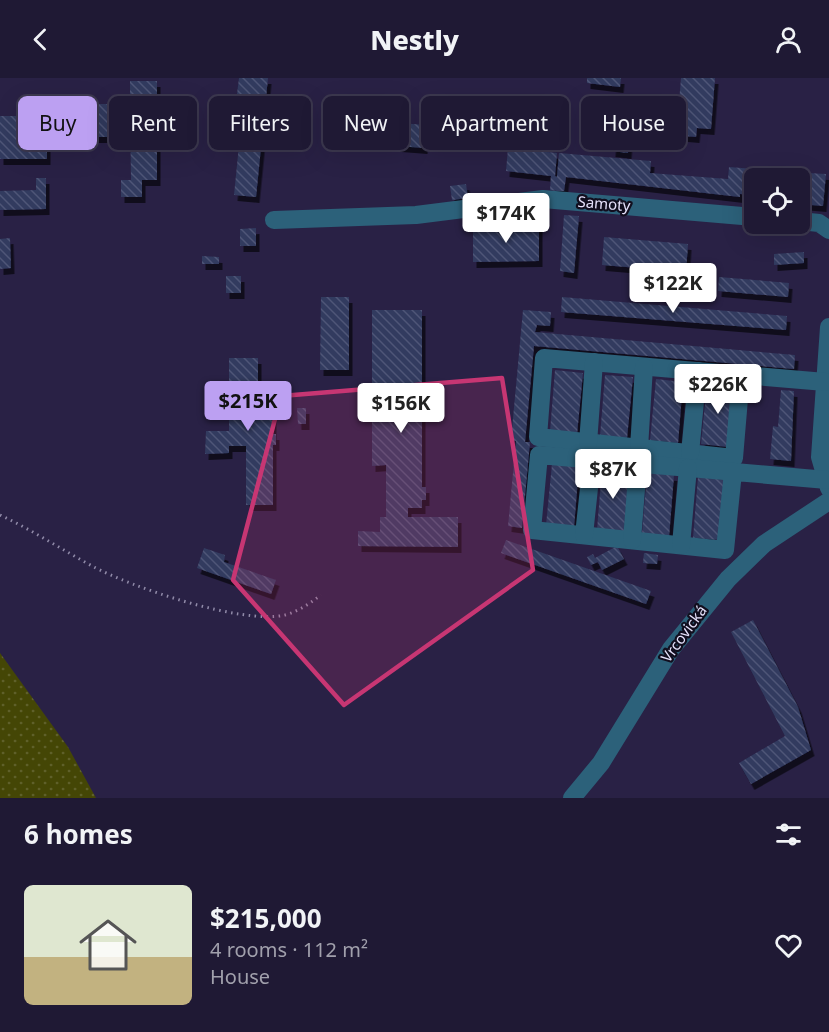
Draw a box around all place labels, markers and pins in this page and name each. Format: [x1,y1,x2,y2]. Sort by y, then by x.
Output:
pin: $174K [464,193,548,244]
pin: $122K [631,263,715,314]
pin: $226K [676,364,760,415]
pin: $215K [206,381,290,432]
pin: $156K [359,383,443,434]
pin: $87K [577,449,649,500]

